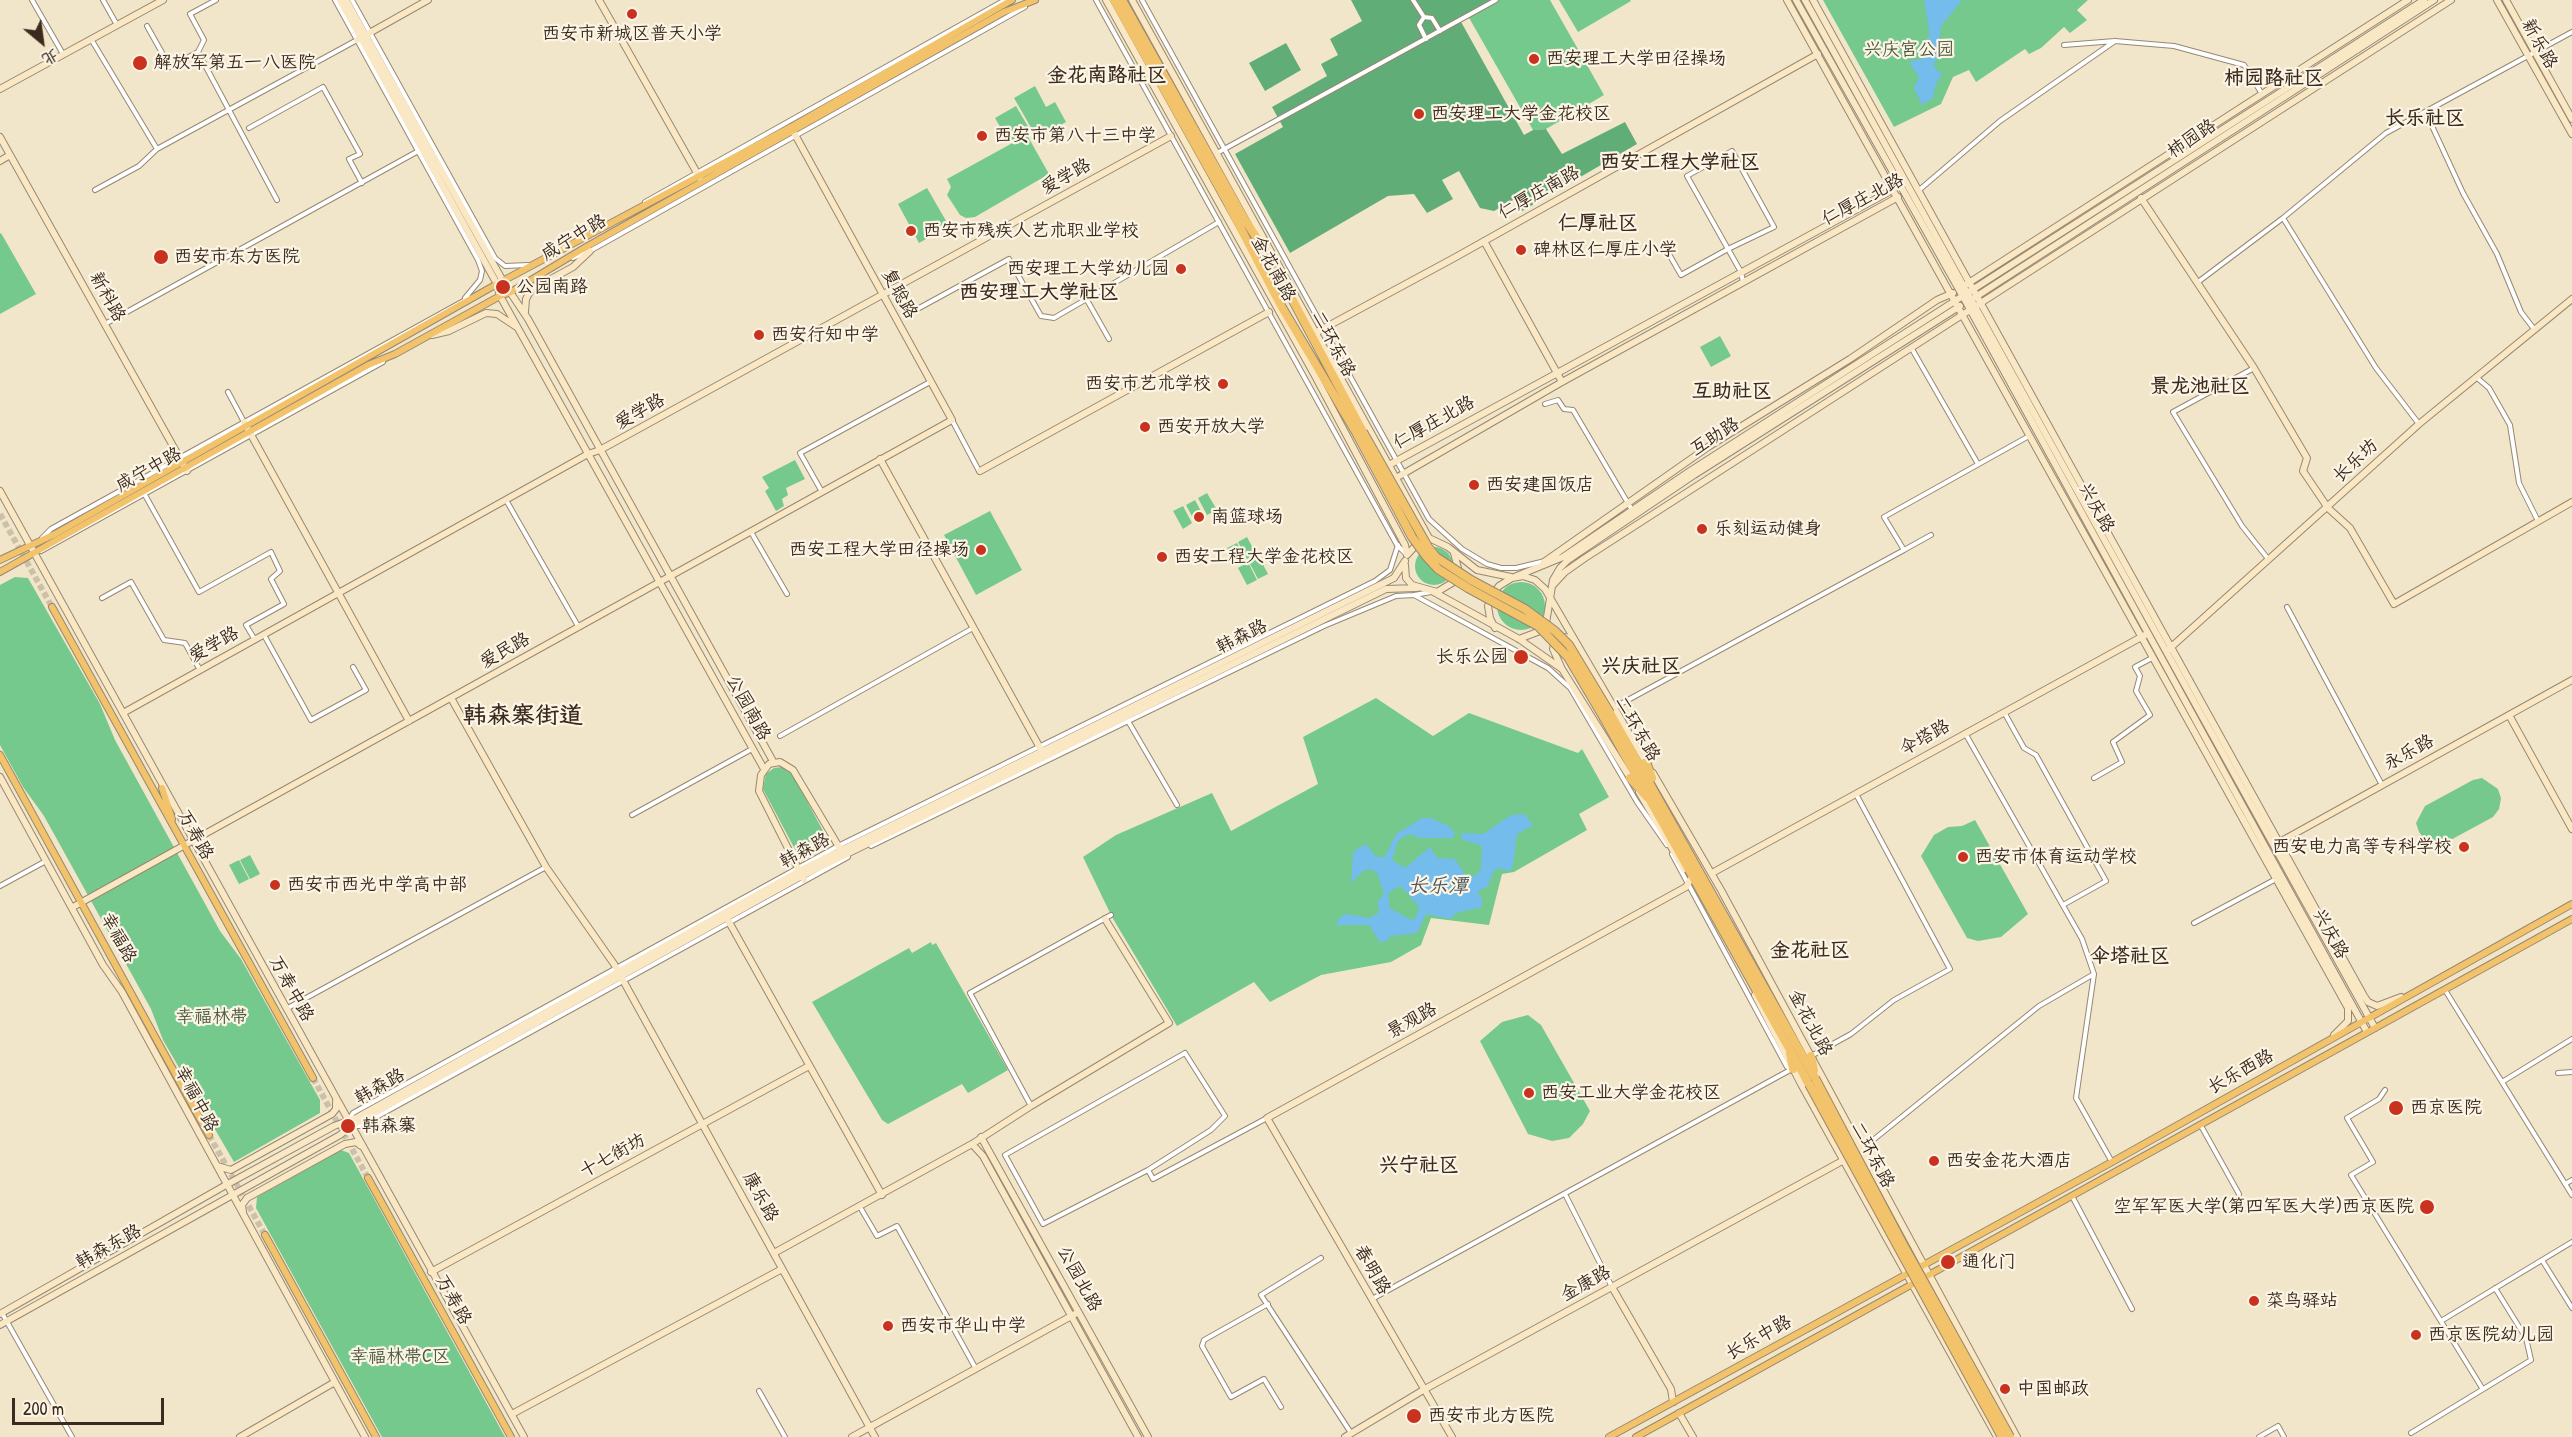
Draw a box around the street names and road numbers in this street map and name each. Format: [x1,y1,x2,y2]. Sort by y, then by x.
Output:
street label: 新乐路 [2516,15,2562,73]
street label: 柿园路 [2164,115,2220,163]
street label: 爱学路 [1037,154,1095,200]
street label: 仁厚庄南路 [1494,162,1584,224]
street label: 仁厚庄北路 [1818,169,1908,231]
street label: 咸宁中路 [538,210,610,266]
street label: 金花南路 [1246,232,1300,306]
street label: 复聪路 [876,265,922,323]
street label: 新科路 [84,268,130,326]
street label: 二环东路 [1307,307,1359,381]
street label: 爱学路 [611,389,669,435]
street label: 仁厚庄北路 [1389,392,1479,454]
street label: 互助路 [1686,413,1744,461]
street label: 长乐坊 [2329,435,2383,487]
street label: 咸宁中路 [112,443,186,497]
street label: 兴庆路 [2073,479,2119,537]
street label: 韩森路 [1213,615,1271,659]
street label: 爱学路 [185,622,243,668]
street label: 爱民路 [476,628,534,674]
street label: 公园南路 [721,671,775,745]
street label: 二环东路 [1610,692,1664,766]
street label: 伞塔路 [1896,715,1954,761]
street label: 永乐路 [2380,730,2438,776]
street label: 万寿路 [172,806,218,864]
street label: 韩森路 [776,829,834,873]
street label: 兴庆路 [2307,905,2353,963]
street label: 幸福路 [95,909,141,967]
street label: 万寿中路 [264,952,318,1026]
street label: 金花北路 [1784,986,1836,1060]
street label: 景观路 [1383,998,1441,1044]
street label: 长乐西路 [2204,1045,2278,1099]
street label: 幸福中路 [170,1062,222,1136]
street label: 韩森路 [351,1064,409,1110]
street label: 二环东路 [1846,1118,1898,1192]
street label: 十七街坊 [576,1129,650,1183]
street label: 康乐路 [737,1168,783,1226]
street label: 韩森东路 [72,1220,146,1274]
street label: 春明路 [1349,1241,1395,1299]
street label: 公园北路 [1052,1242,1106,1316]
street label: 金康路 [1557,1261,1615,1307]
street label: 万寿路 [430,1271,476,1329]
street label: 长乐中路 [1722,1311,1796,1365]

